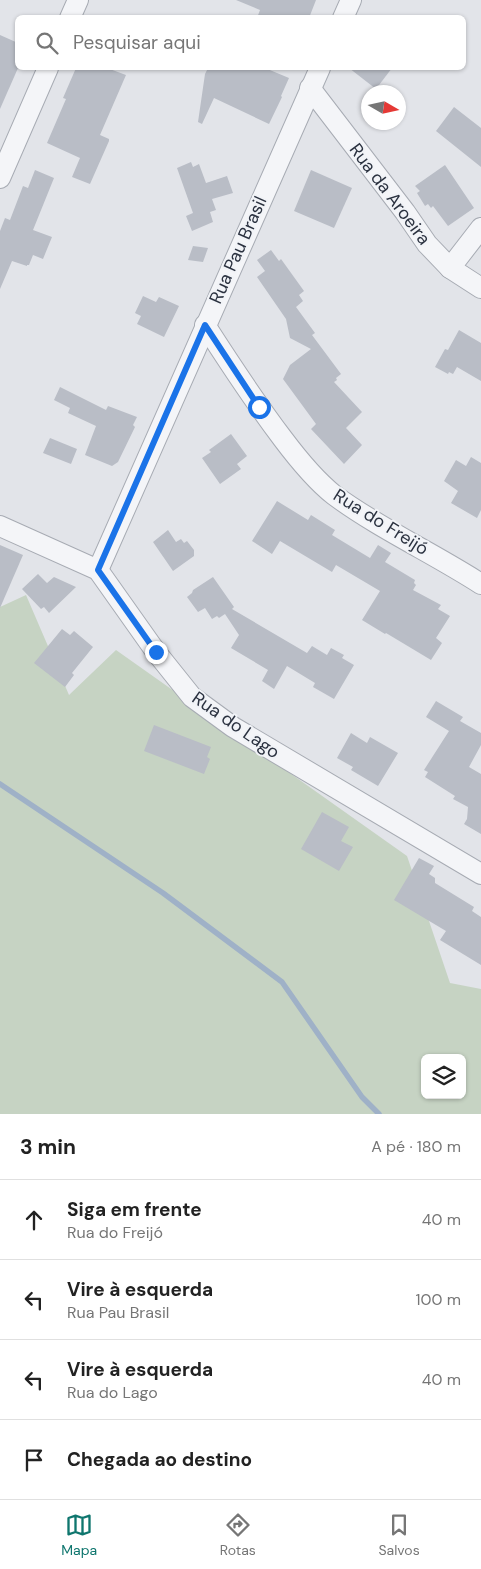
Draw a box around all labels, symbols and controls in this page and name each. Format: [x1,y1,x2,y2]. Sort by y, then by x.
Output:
search box [15,15,466,70]
icon: search [33,29,61,57]
text: Pesquisar aqui [73,30,201,55]
north arrow [361,85,406,130]
street label: Rua da Aroeira [344,138,436,250]
street label: Rua Pau Brasil [204,193,272,307]
route start [248,396,271,419]
street label: Rua do Freijó [329,483,433,561]
route end [145,641,168,664]
street label: Rua do Lago [187,686,285,764]
map controls [421,1054,466,1099]
button: layers [421,1054,466,1099]
text: 3 min [20,1133,76,1161]
text: A pé · 180 m [371,1136,461,1157]
text: Siga em frente [67,1197,202,1222]
icon: ahead [20,1206,48,1234]
text: 40 m [422,1209,461,1230]
text: Rua do Freijó [67,1222,163,1243]
text: Vire à esquerda [67,1277,213,1302]
icon: left [20,1286,48,1314]
text: 100 m [416,1289,461,1310]
text: Rua Pau Brasil [67,1302,169,1323]
text: Vire à esquerda [67,1357,213,1382]
icon: left [20,1366,48,1394]
text: 40 m [422,1369,461,1390]
text: Rua do Lago [67,1382,158,1403]
icon: arrive [20,1446,48,1474]
text: Chegada ao destino [67,1447,252,1472]
tab: Mapa [61,1511,97,1559]
tab: Rotas [220,1511,256,1559]
tab: Salvos [378,1511,420,1559]

